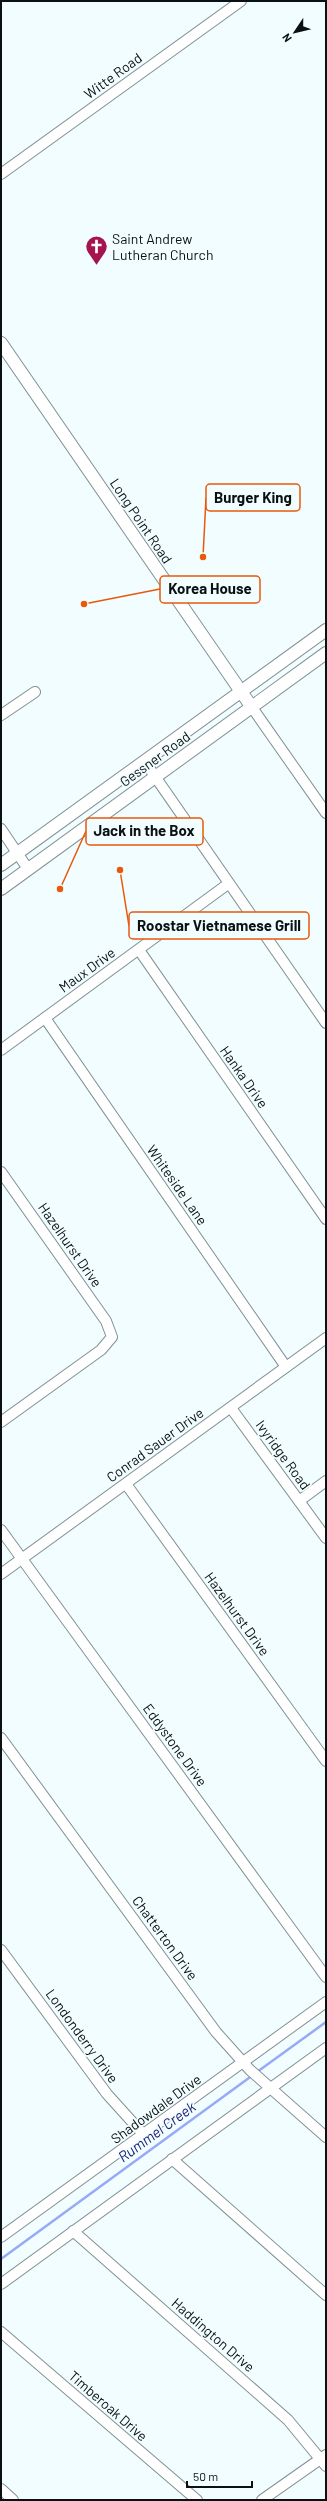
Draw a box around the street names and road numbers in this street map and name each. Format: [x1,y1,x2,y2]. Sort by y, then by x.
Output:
street label: Witte Road [81,49,145,102]
street label: Long Point Road [107,475,176,567]
street label: Gessner Road [116,727,193,790]
street label: Maux Drive [55,944,118,996]
street label: Hanka Drive [217,1042,272,1111]
street label: Whiteside Lane [144,1141,211,1228]
street label: Hazelhurst Drive [35,1199,106,1290]
street label: Conrad Sauer Drive [103,1404,206,1485]
street label: Ivyridge Road [253,1417,314,1493]
street label: Hazelhurst Drive [201,1569,273,1659]
street label: Eddystone Drive [140,1700,211,1789]
street label: Chatterton Drive [129,1892,202,1983]
street label: Londonderry Drive [43,1985,122,2086]
street label: Shadowdale Drive [107,2070,204,2147]
street label: Haddington Drive [168,2294,258,2375]
street label: Timberoak Drive [65,2367,151,2444]

